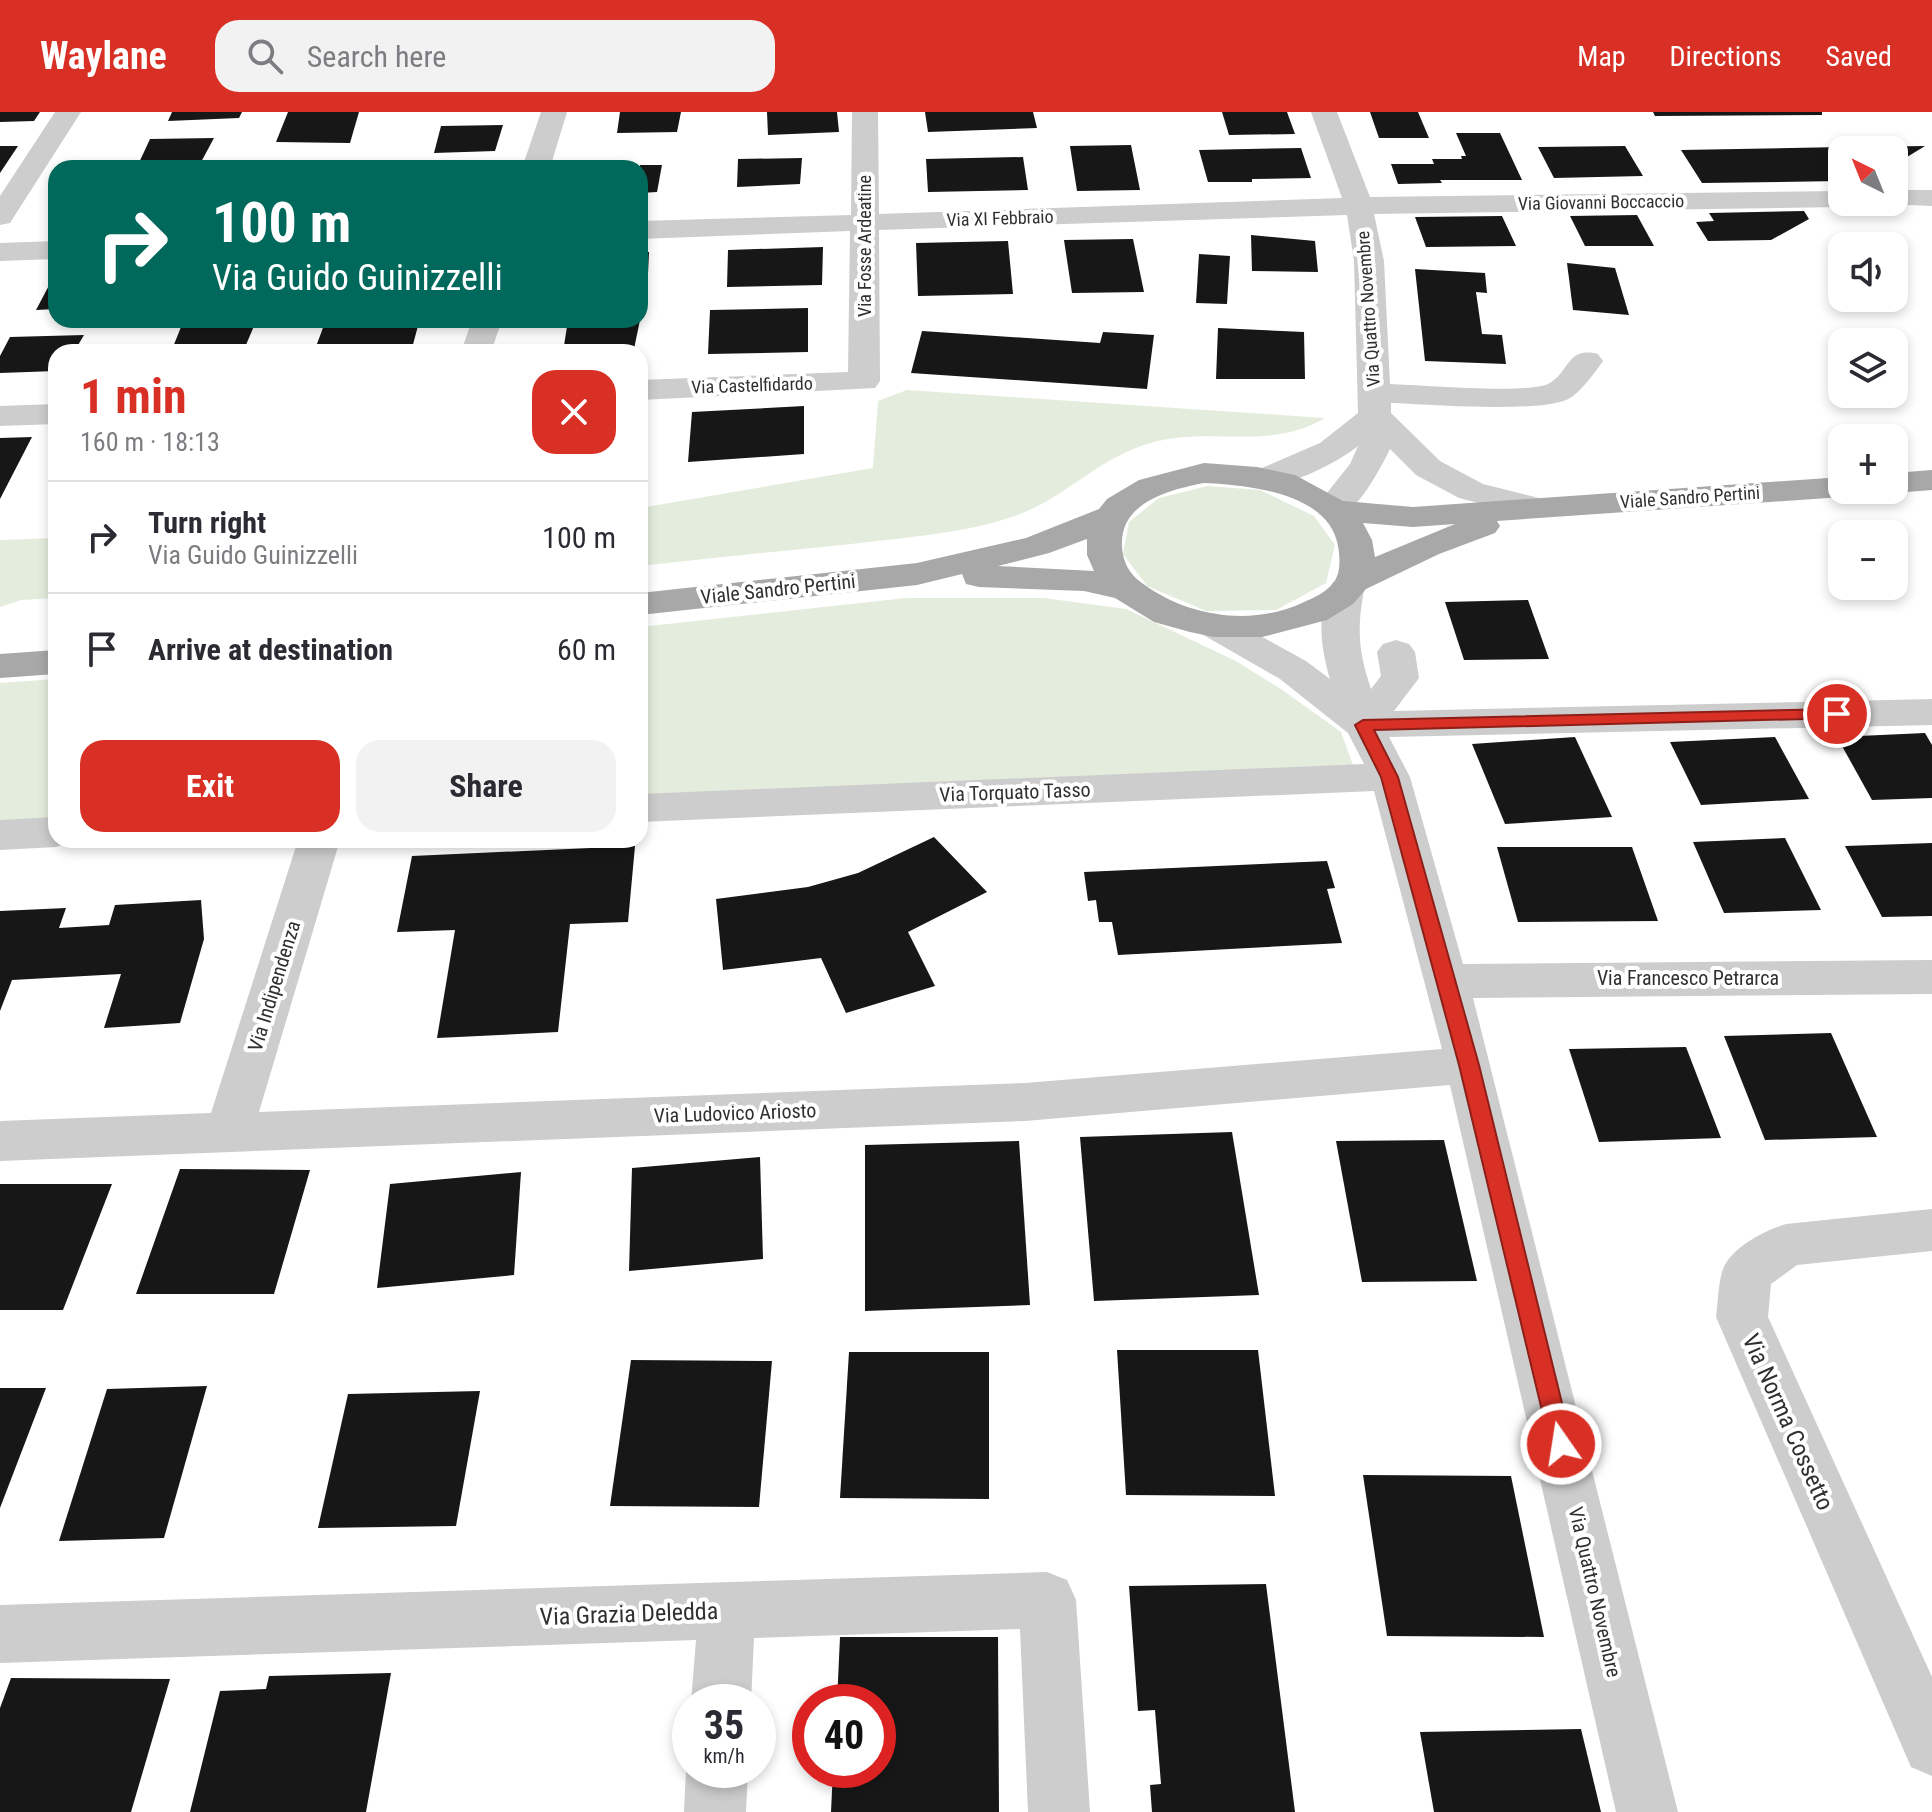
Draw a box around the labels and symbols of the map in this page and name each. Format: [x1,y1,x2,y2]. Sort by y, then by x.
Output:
north arrow [1828,136,1908,216]
street label: Via Fosse Ardeatine [854,175,875,317]
street label: Via Giovanni Boccaccio [1518,190,1684,214]
street label: Via XI Febbraio [946,206,1054,230]
street label: Via Quattro Novembre [1352,230,1384,388]
street label: Via Castelfidardo [691,372,813,398]
street label: Viale Sandro Pertini [1619,482,1761,512]
street label: Viale Sandro Pertini [699,569,857,609]
pin [1803,680,1871,748]
street label: Via Torquato Tasso [939,777,1091,807]
street label: Via Indipendenza [243,918,305,1054]
street label: Via Francesco Petrarca [1597,966,1779,990]
street label: Via Ludovico Ariosto [653,1098,817,1128]
street label: Via Norma Cossetto [1737,1329,1839,1515]
position arrow [1519,1402,1603,1486]
street label: Via Quattro Novembre [1564,1505,1626,1679]
street label: Via Grazia Deledda [539,1597,719,1631]
speed limit sign: 40 [792,1684,896,1788]

